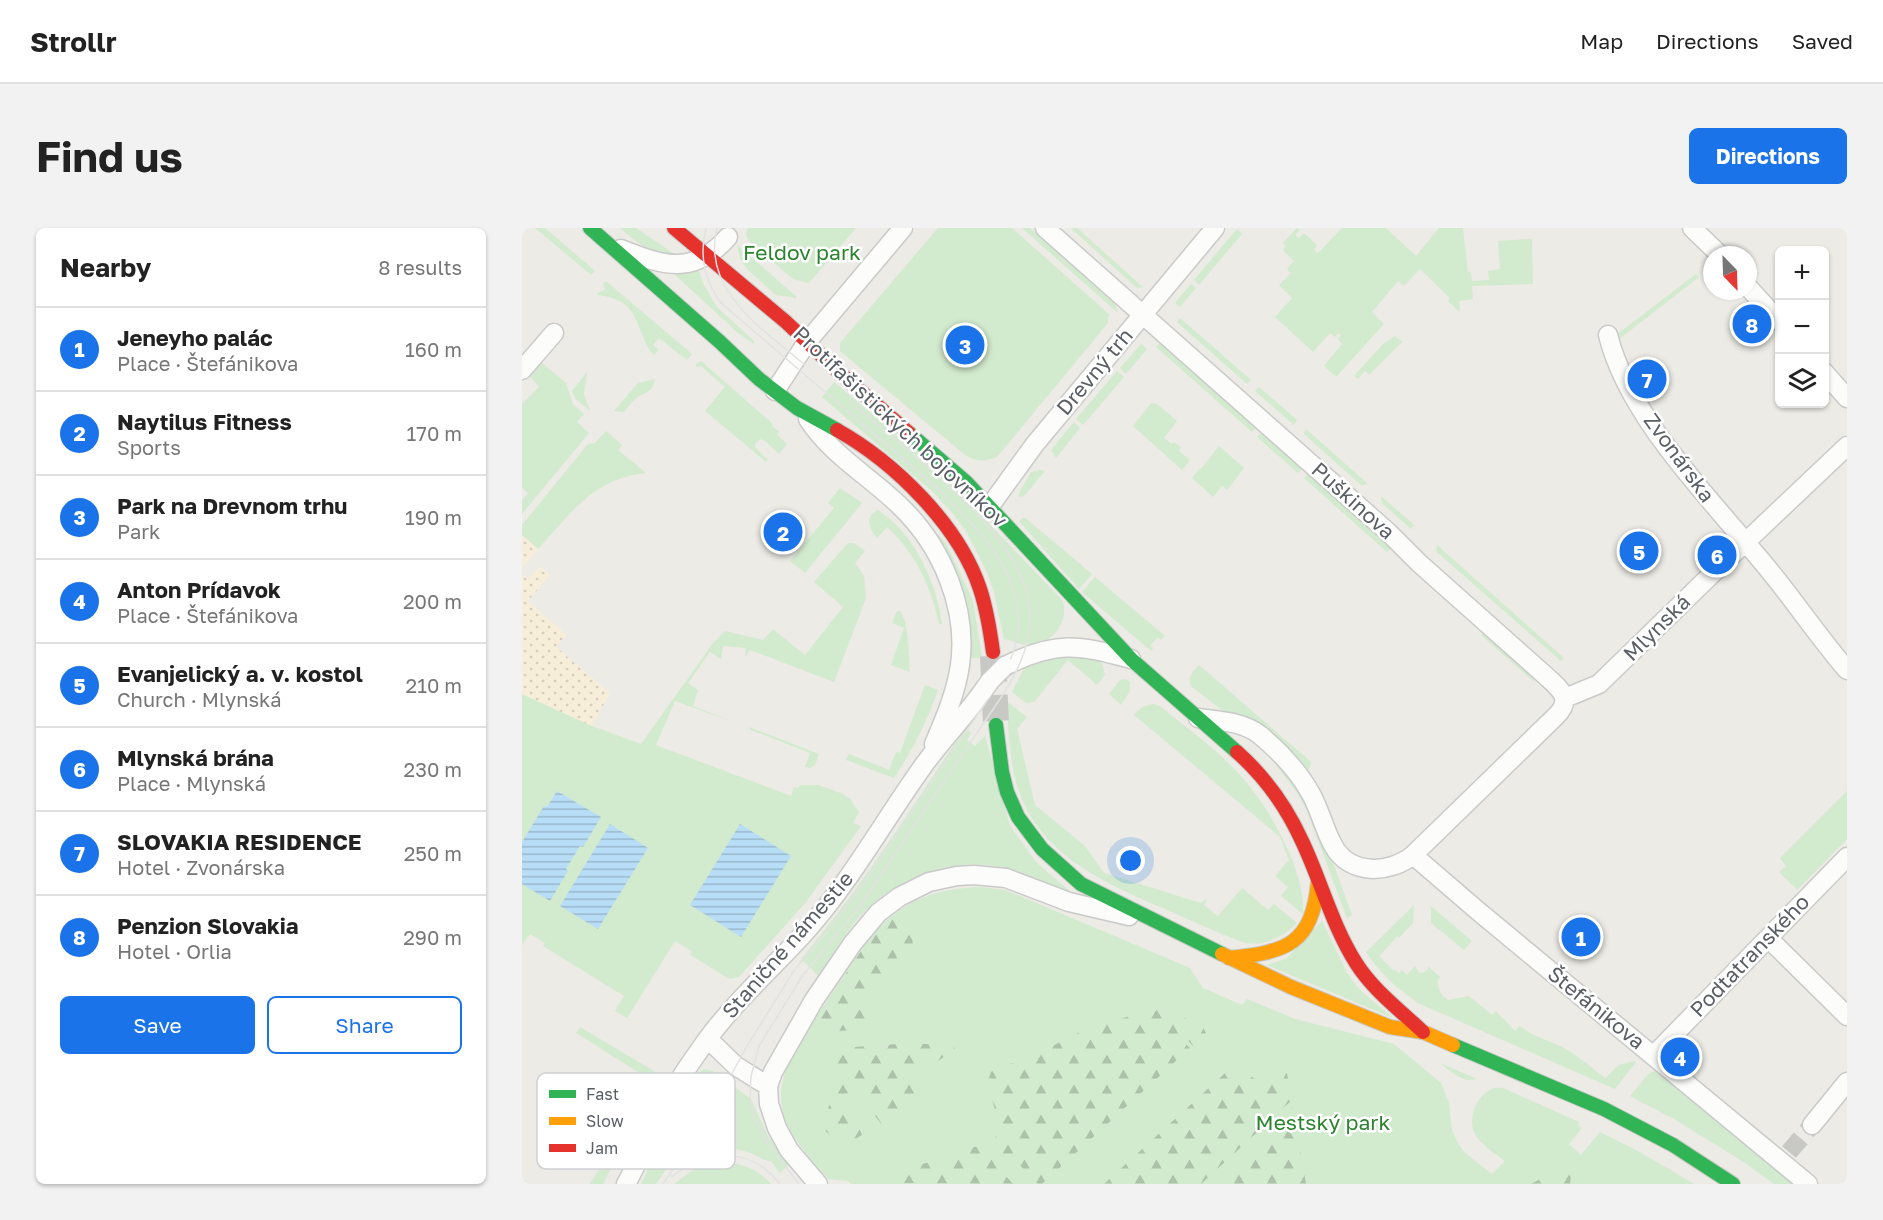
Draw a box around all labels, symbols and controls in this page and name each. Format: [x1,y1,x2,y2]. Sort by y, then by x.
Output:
text: Strollr [30,25,117,58]
text: Map [1580,28,1623,54]
text: Directions [1656,28,1759,54]
text: Saved [1792,28,1853,54]
button: Directions [1689,128,1847,184]
text: Find us [36,131,183,181]
park label: Feldov park [743,239,861,265]
north arrow [1703,246,1757,300]
map controls [1775,246,1829,408]
button: + [1775,246,1829,300]
text: Nearby [60,252,151,283]
text: 8 results [378,255,462,279]
button: − [1775,300,1829,354]
pin: 8 [1732,302,1772,346]
street label: Protifašistických bojovníkov [788,320,1013,533]
pin: 3 [946,322,984,368]
street label: Drevný trh [1050,323,1138,420]
text: Jeneyho palác [117,324,273,351]
text: 1 [74,337,85,361]
text: 160 m [405,337,462,361]
text: Place · Štefánikova [117,351,298,375]
button: layers [1775,354,1829,408]
pin: 7 [1628,356,1666,402]
text: Naytilus Fitness [117,408,292,435]
street label: Zvonárska [1639,408,1721,507]
text: 2 [73,421,86,445]
text: 170 m [407,421,462,445]
text: Sports [117,435,181,459]
street label: Puškinova [1307,456,1401,544]
text: Park na Drevnom trhu [117,492,347,519]
text: 3 [73,505,86,529]
text: 190 m [405,505,462,529]
pin: 2 [764,510,802,554]
text: Park [117,519,160,543]
pin: 5 [1620,528,1658,574]
pin: 6 [1698,532,1736,578]
text: Anton Prídavok [117,576,281,603]
text: 4 [73,589,86,613]
text: 200 m [403,589,462,613]
street label: Mlynská [1618,589,1695,666]
text: Place · Štefánikova [117,603,298,627]
text: Evanjelický a. v. kostol [117,660,363,687]
text: 5 [73,673,86,697]
text: 210 m [406,673,462,697]
text: Church · Mlynská [117,687,282,711]
text: Mlynská brána [117,744,274,771]
text: 6 [73,757,86,781]
text: 230 m [404,757,462,781]
text: Place · Mlynská [117,771,266,795]
text: SLOVAKIA RESIDENCE [117,828,362,855]
text: 7 [74,841,85,865]
text: 250 m [404,841,462,865]
your location [1116,846,1145,875]
text: Hotel · Zvonárska [117,855,285,879]
street label: Staničné námestie [716,865,858,1023]
street label: Podtatranského [1684,889,1814,1022]
text: Penzion Slovakia [117,912,299,939]
pin: 1 [1562,914,1600,960]
text: 8 [73,925,86,949]
text: 290 m [403,925,462,949]
text: Hotel · Orlia [117,939,232,963]
street label: Štefánikova [1543,960,1651,1054]
button: Save [60,996,255,1054]
button: Share [267,996,462,1054]
pin: 4 [1660,1034,1700,1080]
legend [537,1073,735,1169]
text: Fast [586,1084,619,1104]
park label: Mestský park [1256,1109,1391,1135]
text: Slow [586,1111,624,1131]
text: Jam [586,1138,618,1158]

